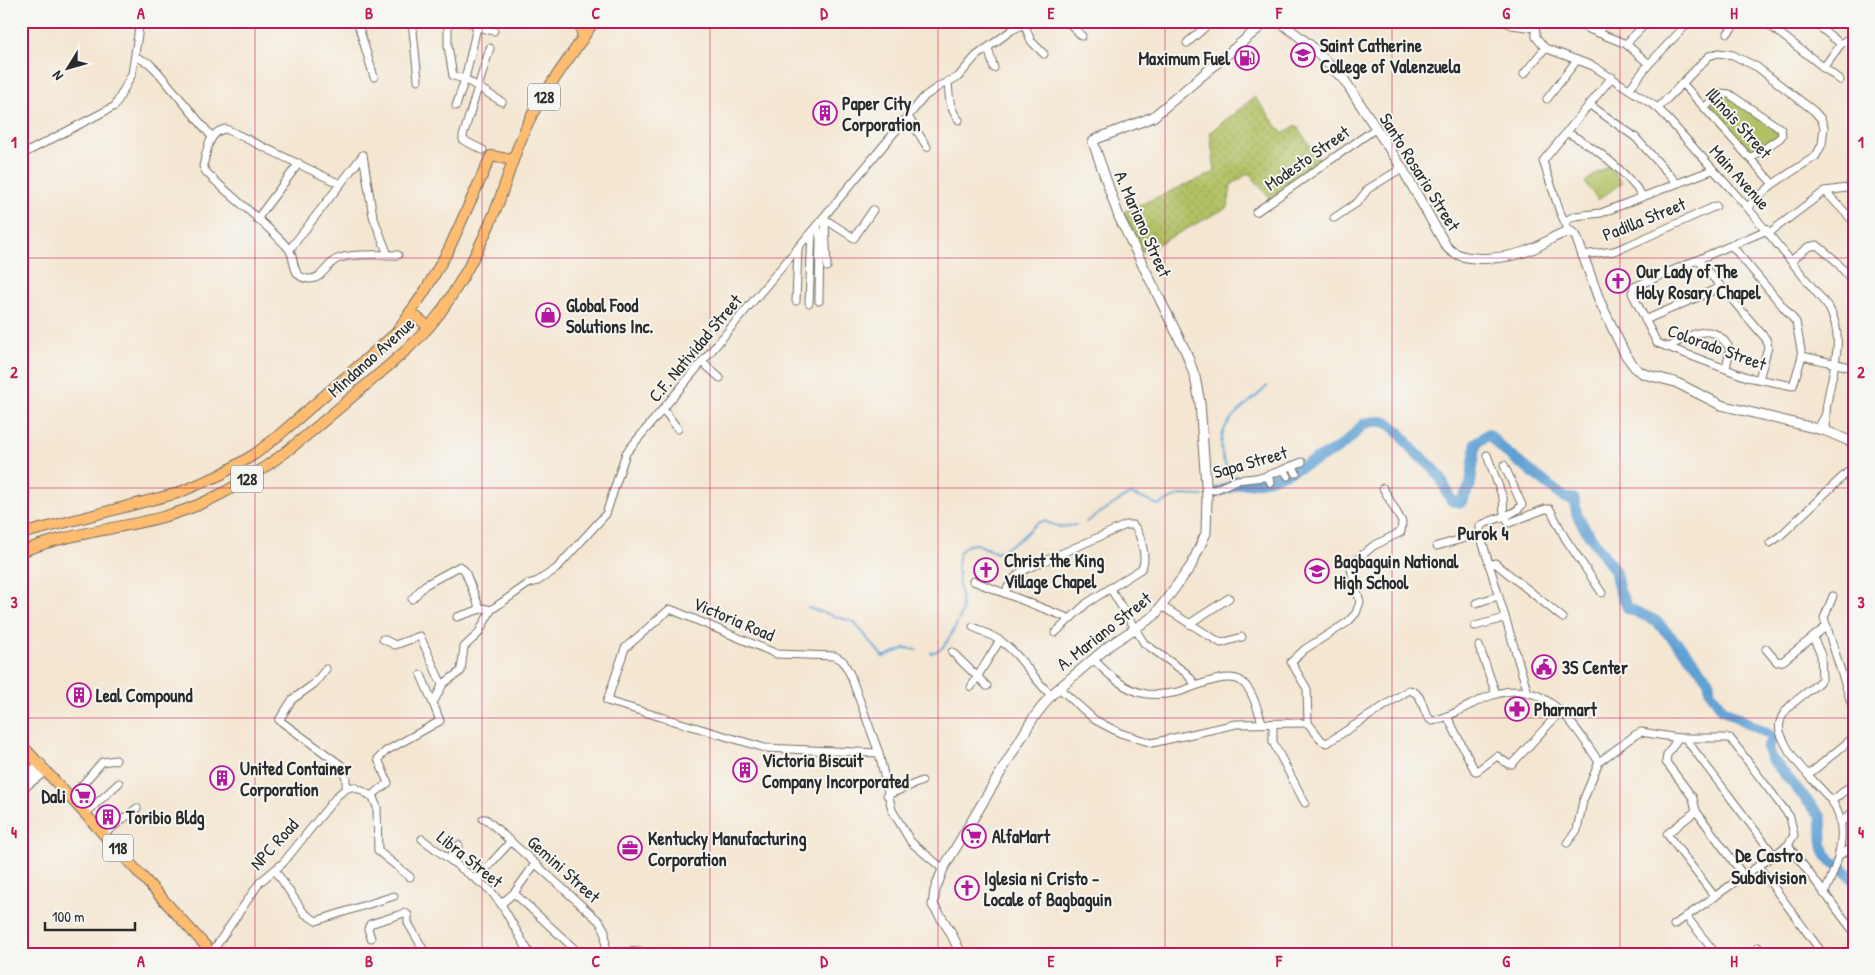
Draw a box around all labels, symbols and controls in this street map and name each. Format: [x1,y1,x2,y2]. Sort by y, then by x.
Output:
text: A [137,2,145,24]
text: B [365,2,373,24]
text: C [592,2,601,24]
text: D [820,2,828,24]
text: E [1047,2,1055,24]
text: F [1275,2,1283,24]
text: G [1502,2,1510,24]
text: H [1730,2,1738,24]
place label: Saint Catherine College of Valenzuela [1320,33,1461,80]
north arrow [42,42,92,92]
school or university icon: Saint Catherine College of Valenzuela [1290,42,1316,68]
fuel station icon: Maximum Fuel [1234,45,1260,71]
place label: Maximum Fuel [1138,46,1231,71]
text: N [47,67,67,85]
street label: Illinois Street [1700,82,1778,165]
road number: 128 [528,84,560,110]
place label: Paper City Corporation [842,91,921,138]
building icon: Paper City Corporation [812,100,838,126]
street label: Santo Rosario Street [1374,108,1467,236]
street label: Modesto Street [1259,119,1355,197]
text: 1 [11,131,17,153]
text: 1 [1858,131,1864,153]
street label: Main Avenue [1704,139,1776,215]
street label: A. Mariano Street [1108,167,1178,282]
street label: Padilla Street [1599,191,1690,247]
place label: Our Lady of The Holy Rosary Chapel [1636,259,1762,306]
church icon: Our Lady of The Holy Rosary Chapel [1605,268,1631,294]
street label: C.F. Natividad Street [642,288,748,407]
place label: Global Food Solutions Inc. [566,293,654,339]
shop icon: Global Food Solutions Inc. [535,302,561,328]
street label: Mindanao Avenue [322,311,420,403]
street label: Colorado Street [1664,318,1771,377]
text: 2 [10,361,18,383]
text: 2 [1857,361,1865,383]
street label: Sapa Street [1210,439,1291,485]
road number: 128 [231,466,263,492]
district label: Purok 4 [1457,520,1509,546]
place label: Christ the King Village Chapel [1004,548,1104,595]
place label: Bagbaguin National High School [1334,549,1459,596]
church icon: Christ the King Village Chapel [973,557,999,583]
school or university icon: Bagbaguin National High School [1304,558,1330,584]
street label: A. Mariano Street [1051,586,1157,676]
text: 3 [10,591,18,613]
street label: Victoria Road [689,591,779,647]
text: 3 [1857,591,1865,613]
public building icon: 3S Center [1531,654,1557,680]
place label: 3S Center [1562,655,1628,680]
building icon: Leal Compound [66,682,92,708]
place label: Leal Compound [96,683,193,709]
pharmacy icon: Pharmart [1504,696,1530,722]
place label: Pharmart [1534,697,1597,722]
place label: Victoria Biscuit Company Incorporated [762,748,909,795]
place label: United Container Corporation [240,756,351,803]
building icon: Victoria Biscuit Company Incorporated [732,757,758,783]
building icon: United Container Corporation [209,765,235,791]
supermarket icon: Dali [70,783,96,809]
place label: Dali [42,784,66,809]
building icon: Toribio Bldg [95,804,121,830]
place label: Toribio Bldg [125,805,204,831]
street label: NPC Road [244,813,304,875]
text: 4 [11,821,17,843]
text: 4 [1858,821,1864,843]
supermarket icon: AlfaMart [961,823,987,849]
place label: AlfaMart [992,824,1051,849]
street label: Libra Street [432,825,509,894]
place label: Kentucky Manufacturing Corporation [648,826,806,873]
street label: Gemini Street [522,830,607,909]
road number: 118 [103,834,133,861]
office icon: Kentucky Manufacturing Corporation [617,835,643,861]
district label: De Castro Subdivision [1731,842,1807,890]
place label: Iglesia ni Cristo - Locale of Bagbaguin [984,866,1112,913]
church icon: Iglesia ni Cristo - Locale of Bagbaguin [954,875,980,901]
scale bar [45,900,135,932]
text: 100 m [52,906,85,927]
text: A [137,950,145,972]
text: B [365,950,373,972]
text: C [592,950,601,972]
text: D [820,950,828,972]
text: E [1047,950,1055,972]
text: F [1275,950,1283,972]
text: G [1502,950,1510,972]
text: H [1730,950,1738,972]

